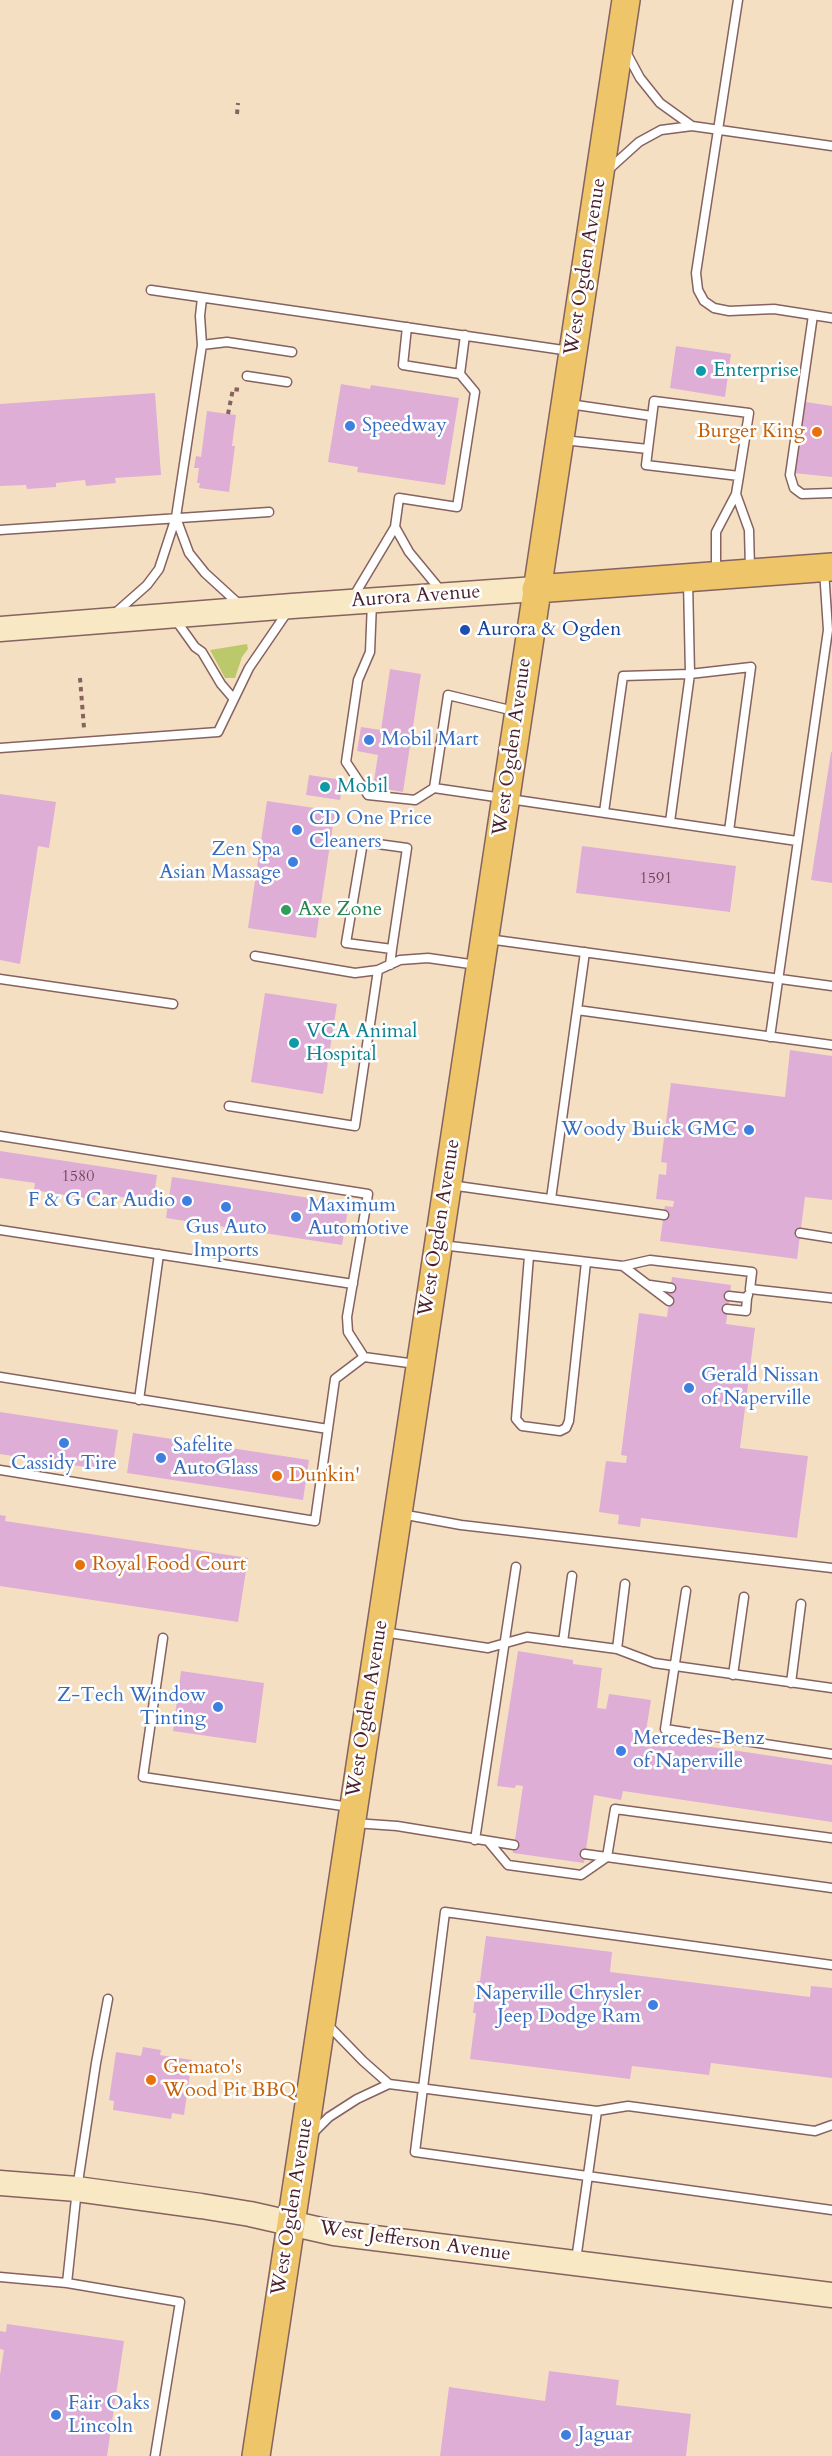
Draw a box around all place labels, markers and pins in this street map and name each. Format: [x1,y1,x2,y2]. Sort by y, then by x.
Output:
place label: Enterprise [713,359,799,383]
marker: Enterprise [694,364,708,378]
place label: Speedway [362,414,447,438]
marker: Speedway [343,419,357,433]
place label: Burger King [697,420,805,444]
marker: Burger King [810,425,824,439]
place label: Aurora & Ogden [477,618,621,642]
marker: Aurora & Ogden [458,623,472,637]
place label: Mobil Mart [381,728,479,752]
marker: Mobil Mart [362,733,376,747]
place label: Mobil [337,775,388,799]
marker: Mobil [318,780,332,794]
place label: CD One Price Cleaners [309,807,432,854]
marker: CD One Price Cleaners [290,823,304,837]
place label: Zen Spa Asian Massage [159,838,281,885]
marker: Zen Spa Asian Massage [286,855,300,869]
place label: Axe Zone [298,898,382,922]
marker: Axe Zone [279,903,293,917]
place label: VCA Animal Hospital [306,1020,417,1067]
marker: VCA Animal Hospital [287,1036,301,1050]
place label: Woody Buick GMC [561,1118,737,1142]
marker: Woody Buick GMC [742,1123,756,1137]
place label: F & G Car Audio [28,1189,175,1213]
marker: F & G Car Audio [180,1194,194,1208]
place label: Maximum Automotive [308,1194,409,1241]
marker: Gus Auto Imports [219,1200,233,1214]
marker: Maximum Automotive [289,1210,303,1224]
place label: Gus Auto Imports [185,1216,267,1263]
place label: Gerald Nissan of Naperville [701,1364,819,1411]
marker: Gerald Nissan of Naperville [682,1381,696,1395]
place label: Safelite AutoGlass [173,1434,258,1481]
marker: Cassidy Tire [57,1436,71,1450]
marker: Safelite AutoGlass [154,1451,168,1465]
place label: Cassidy Tire [11,1452,117,1476]
place label: Dunkin' [289,1464,360,1488]
marker: Dunkin' [270,1469,284,1483]
place label: Royal Food Court [92,1553,246,1577]
marker: Royal Food Court [73,1558,87,1572]
place label: Z-Tech Window Tinting [57,1684,206,1731]
marker: Z-Tech Window Tinting [211,1700,225,1714]
place label: Mercedes-Benz of Naperville [633,1727,765,1774]
marker: Mercedes-Benz of Naperville [614,1744,628,1758]
place label: Naperville Chrysler Jeep Dodge Ram [476,1982,641,2029]
marker: Naperville Chrysler Jeep Dodge Ram [646,1998,660,2012]
place label: Gemato's Wood Pit BBQ [163,2056,296,2103]
marker: Gemato's Wood Pit BBQ [144,2073,158,2087]
place label: Fair Oaks Lincoln [68,2392,150,2439]
marker: Fair Oaks Lincoln [49,2408,63,2422]
place label: Jaguar [578,2423,632,2447]
marker: Jaguar [559,2428,573,2442]

